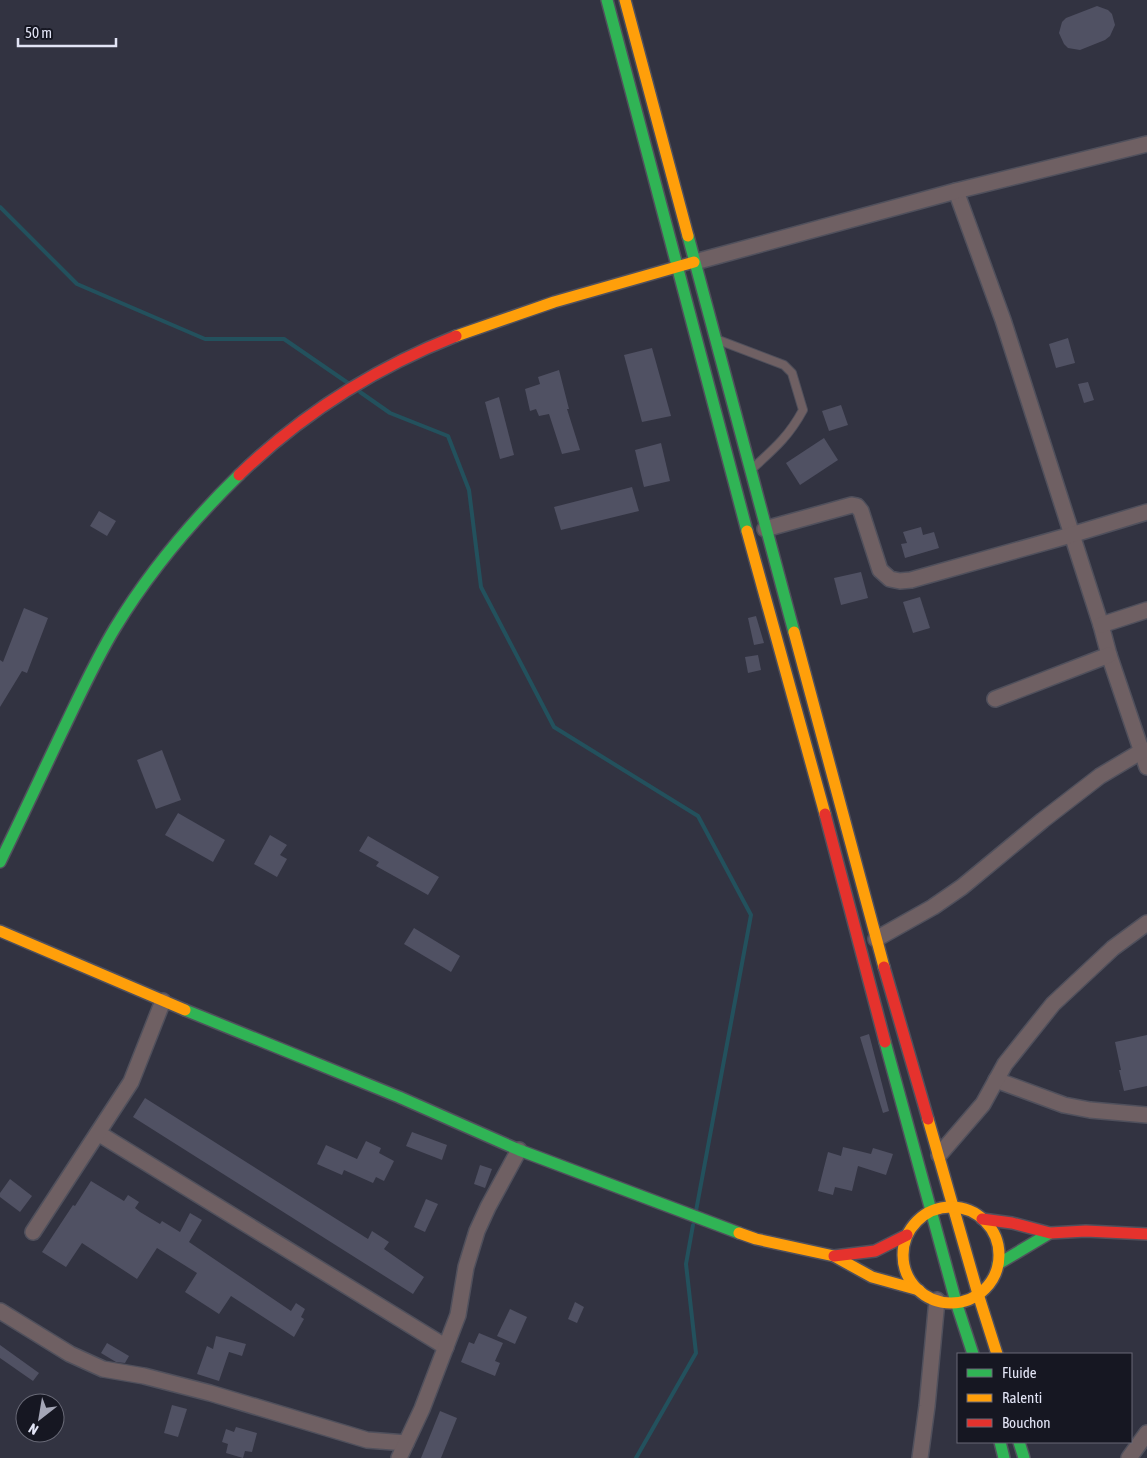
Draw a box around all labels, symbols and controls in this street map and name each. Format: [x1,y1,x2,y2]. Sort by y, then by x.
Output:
scale bar [18,15,115,47]
text: 50 m [25,24,52,41]
legend [957,1353,1132,1443]
text: Fluide [1002,1364,1037,1381]
text: Ralenti [1002,1389,1042,1406]
north arrow [15,1393,65,1443]
text: Bouchon [1002,1414,1051,1431]
text: N [26,1420,41,1438]

